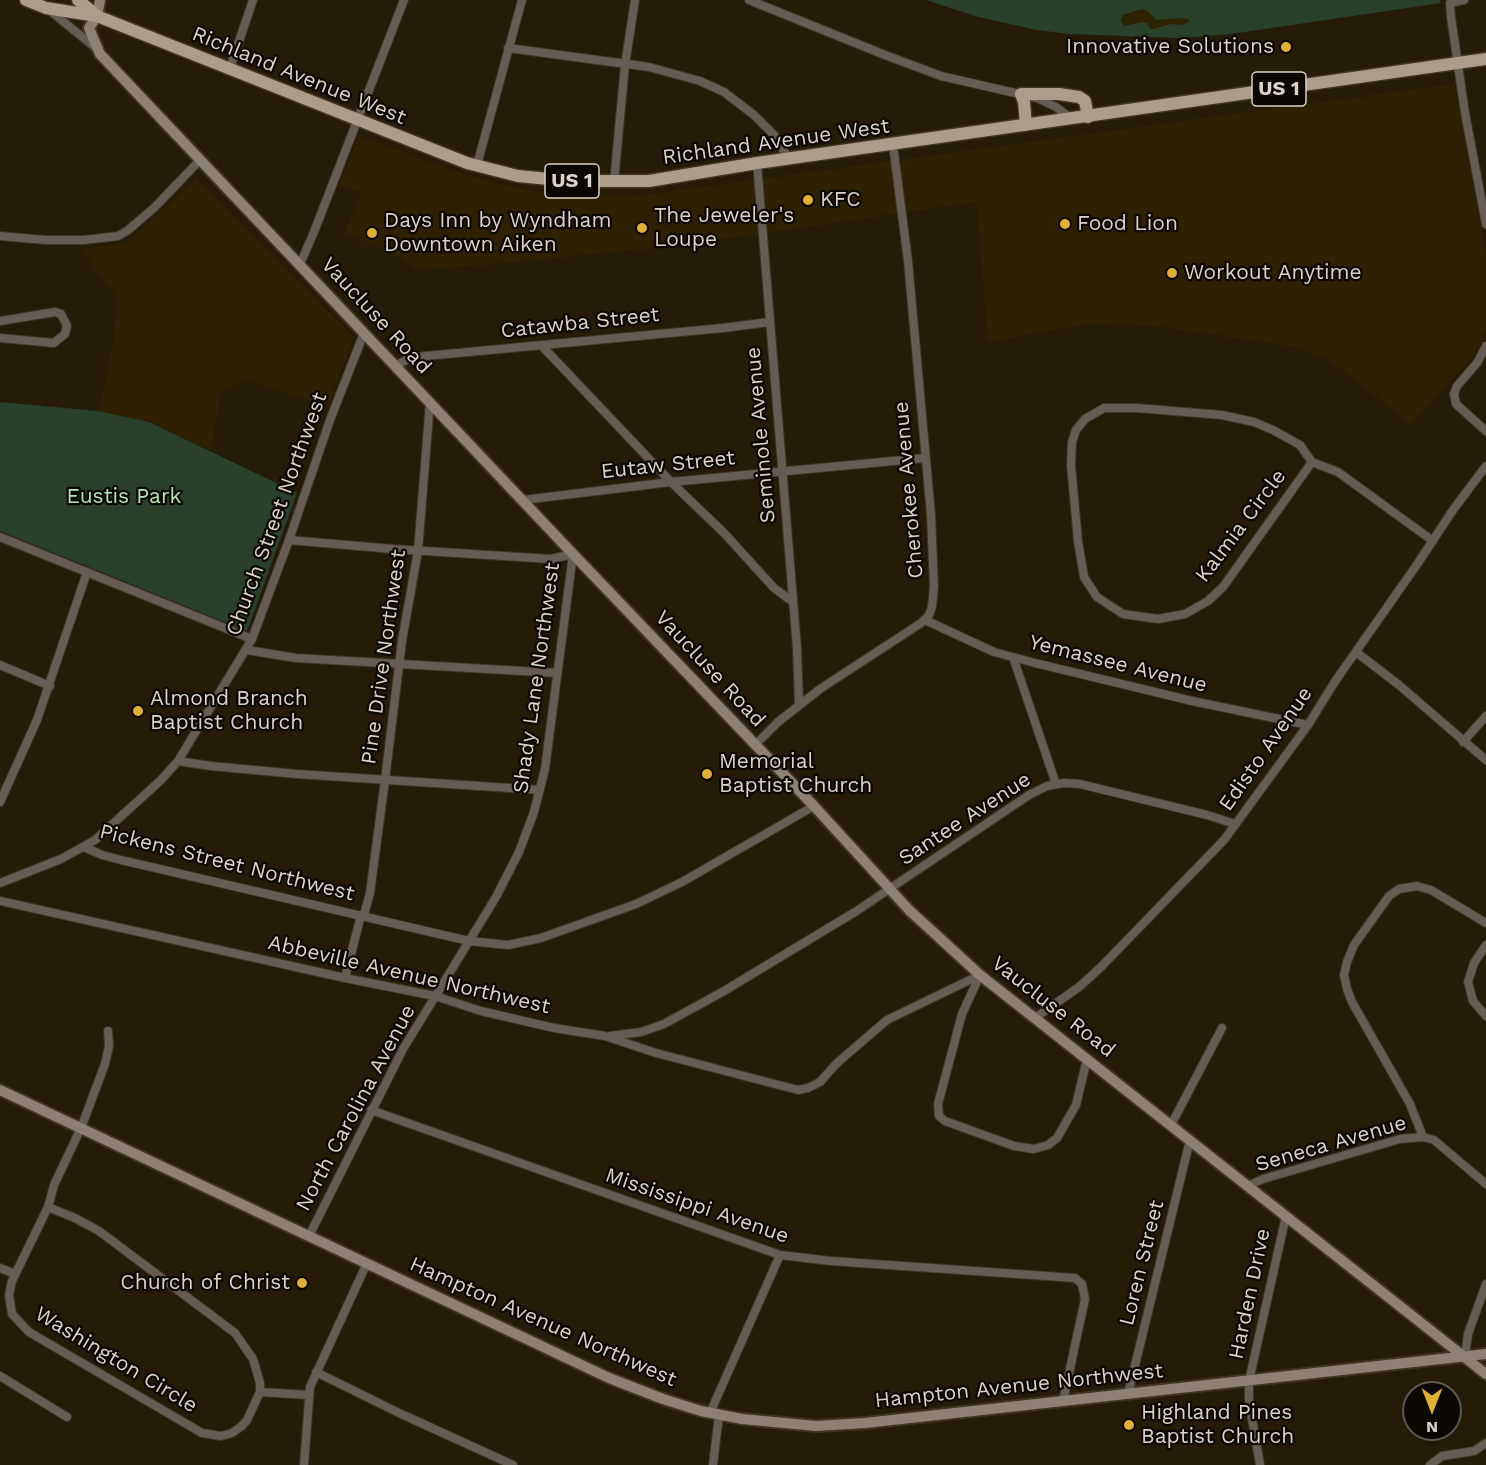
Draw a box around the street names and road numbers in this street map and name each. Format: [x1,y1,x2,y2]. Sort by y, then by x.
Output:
street label: Richland Avenue West [188,21,410,131]
road number: US 1 [1252,72,1306,106]
street label: Richland Avenue West [661,114,891,170]
road number: US 1 [545,164,599,198]
street label: Vaucluse Road [316,253,436,379]
street label: Catawba Street [499,302,661,344]
street label: Seminole Avenue [741,346,781,524]
street label: Church Street Northwest [221,389,333,639]
street label: Cherokee Avenue [889,400,929,580]
street label: Eutaw Street [600,445,736,485]
street label: Kalmia Circle [1190,465,1292,587]
street label: Pine Drive Northwest [356,548,412,766]
street label: Shady Lane Northwest [508,561,566,795]
street label: Vaucluse Road [650,606,770,732]
street label: Yemassee Avenue [1026,630,1210,698]
street label: Edisto Avenue [1214,682,1318,816]
street label: Santee Avenue [894,767,1036,871]
street label: Pickens Street Northwest [97,819,357,907]
street label: Abbeville Avenue Northwest [266,930,552,1020]
street label: Vaucluse Road [986,951,1120,1063]
street label: North Carolina Avenue [291,1000,421,1216]
street label: Seneca Avenue [1253,1110,1409,1178]
street label: Mississippi Avenue [602,1163,792,1249]
street label: Loren Street [1114,1198,1170,1328]
street label: Harden Drive [1224,1226,1276,1362]
street label: Hampton Avenue Northwest [406,1252,680,1392]
street label: Washington Circle [30,1302,202,1418]
street label: Hampton Avenue Northwest [874,1358,1164,1414]

